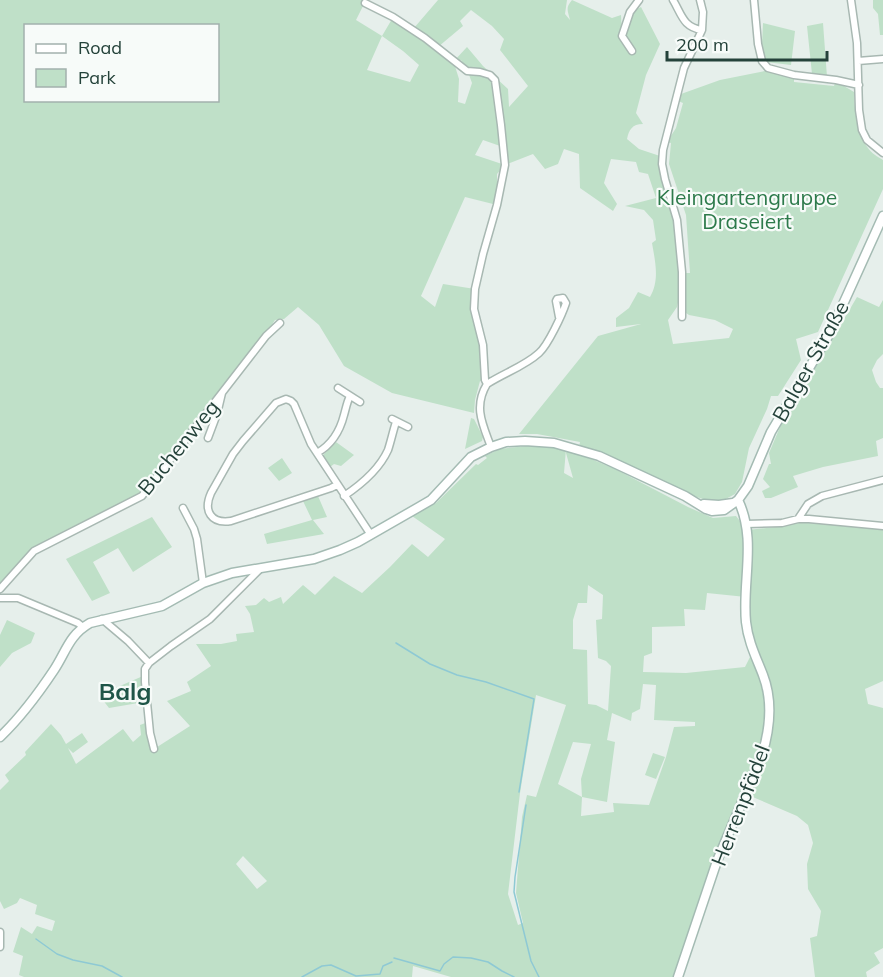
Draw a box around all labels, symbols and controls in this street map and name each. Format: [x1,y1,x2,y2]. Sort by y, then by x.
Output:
legend [24,24,219,102]
scale bar [667,24,828,62]
text: 200 m [676,33,729,56]
text: Road [78,36,122,59]
text: Park [78,66,117,89]
park label: Kleingartengruppe Draseiert [657,184,837,234]
street label: Balger Straße [766,296,854,426]
street label: Buchenweg [132,394,224,500]
district label: Balg [99,676,151,706]
street label: Herrenpfädel [705,741,775,869]

